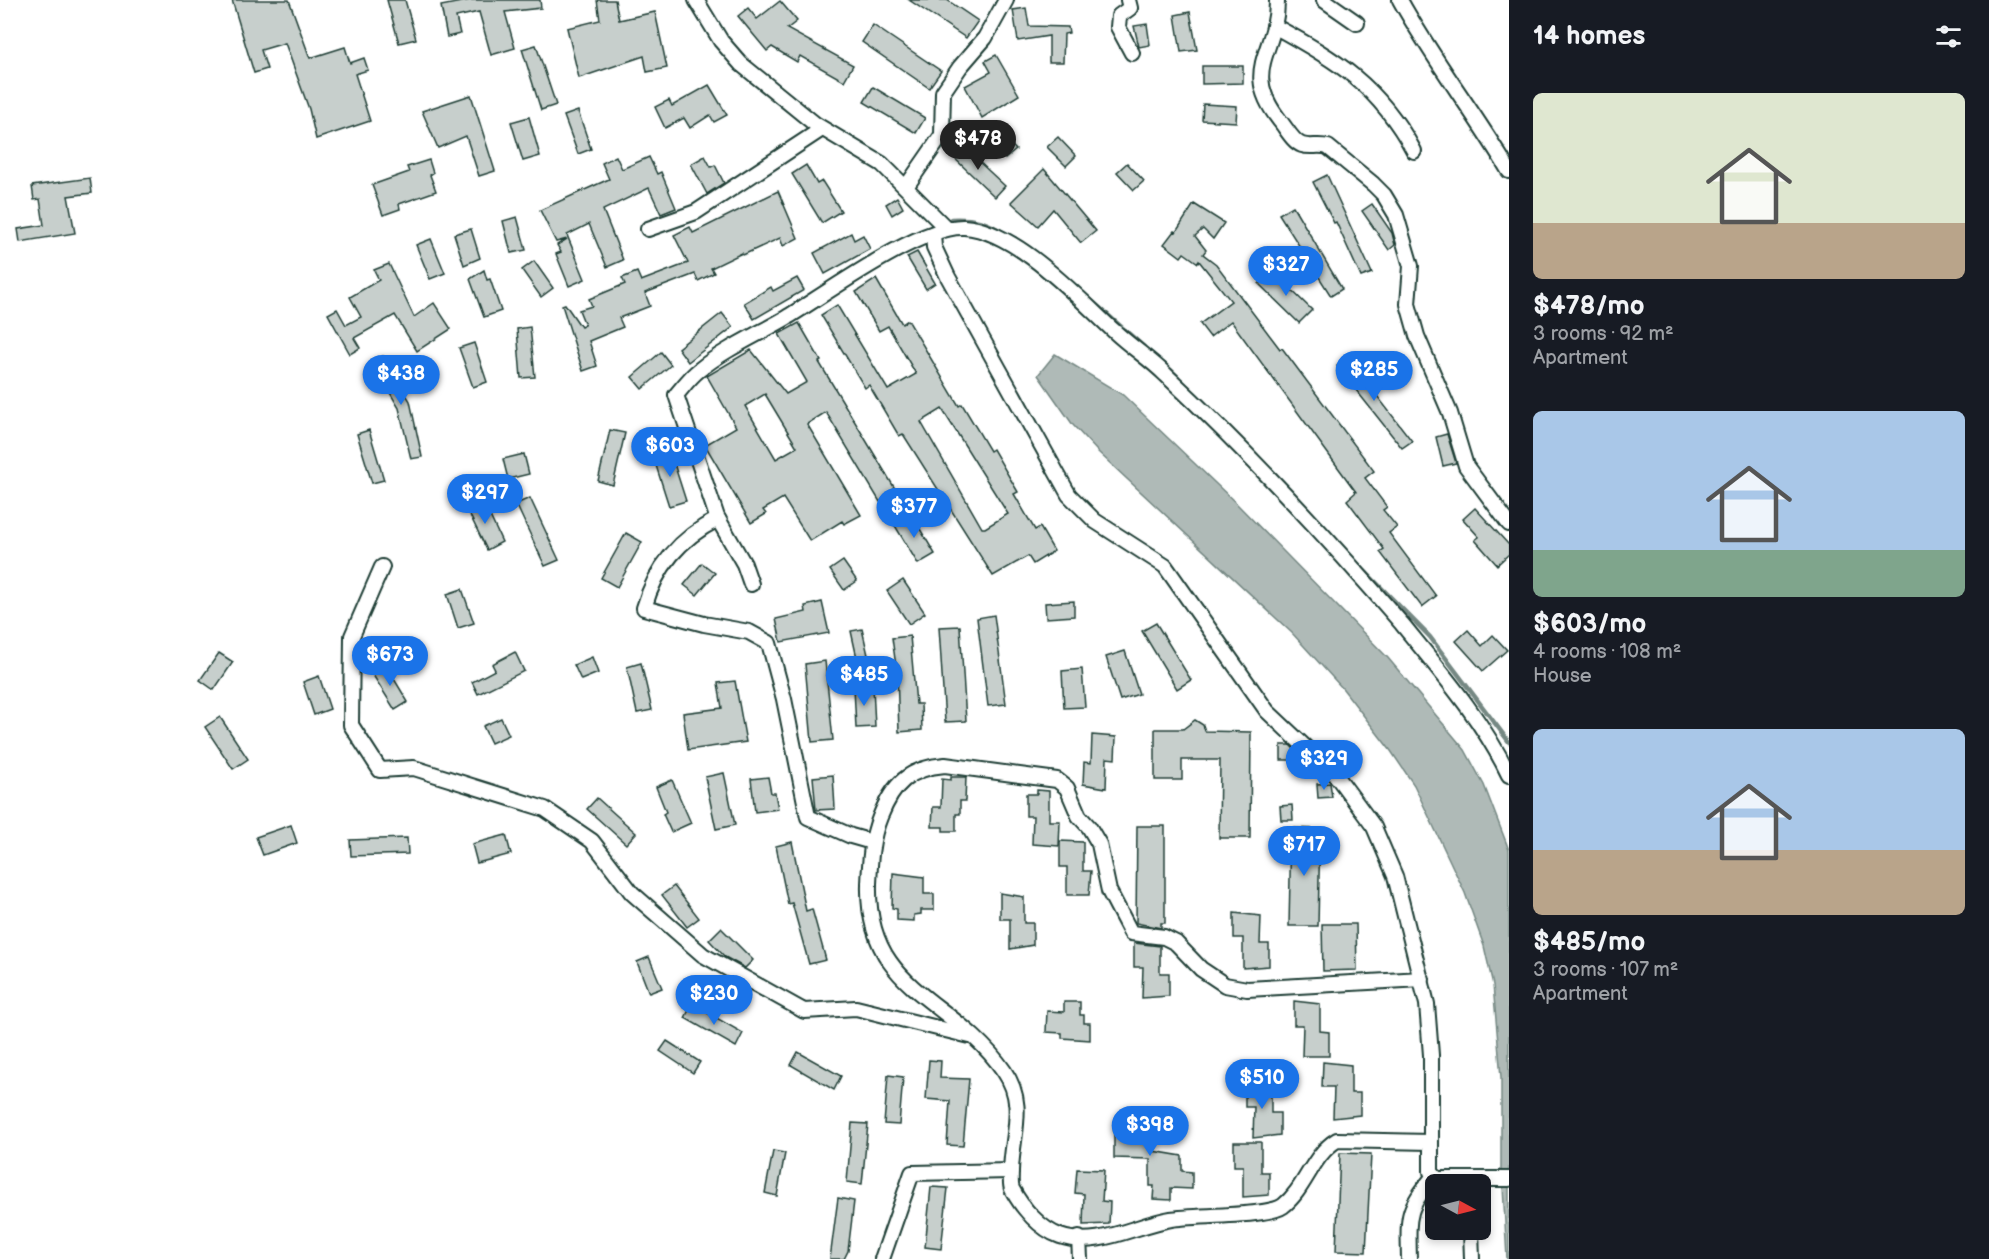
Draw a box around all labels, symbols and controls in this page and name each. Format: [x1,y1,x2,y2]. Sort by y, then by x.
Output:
icon: filters [1932,20,1965,53]
text: 14 homes [1533,21,1645,52]
pin: $478 [942,120,1014,171]
text: $478 [954,127,1002,151]
icon: home [1695,132,1803,240]
pin: $327 [1250,246,1322,297]
text: $327 [1262,253,1310,277]
text: $478/mo [1533,291,1645,322]
text: 3 rooms · 92 m² [1533,322,1674,346]
text: Apartment [1533,346,1628,370]
pin: $285 [1338,351,1410,402]
pin: $438 [365,355,437,406]
text: $285 [1350,358,1398,382]
text: $438 [377,362,425,386]
pin: $603 [634,427,706,478]
text: $603 [645,434,695,458]
icon: home [1695,450,1803,558]
pin: $297 [449,474,521,525]
text: $297 [461,481,509,505]
pin: $377 [878,488,950,539]
text: $377 [891,495,937,519]
text: $603/mo [1533,609,1646,640]
pin: $673 [354,636,426,687]
text: 4 rooms · 108 m² [1533,640,1681,664]
text: $673 [366,643,414,667]
pin: $485 [828,656,900,707]
text: $485 [840,663,888,687]
text: House [1533,664,1592,688]
pin: $329 [1288,740,1360,791]
text: $329 [1300,747,1348,771]
icon: home [1695,768,1803,876]
pin: $717 [1268,826,1340,877]
text: $717 [1282,833,1326,857]
text: $485/mo [1533,927,1645,958]
text: 3 rooms · 107 m² [1533,958,1678,982]
pin: $230 [678,975,750,1026]
text: $230 [690,982,738,1006]
text: Apartment [1533,982,1628,1006]
pin: $510 [1226,1059,1298,1110]
text: $510 [1239,1066,1285,1090]
pin: $398 [1114,1106,1186,1157]
text: $398 [1126,1113,1174,1137]
north arrow [1425,1174,1491,1240]
map controls [1425,1174,1491,1240]

